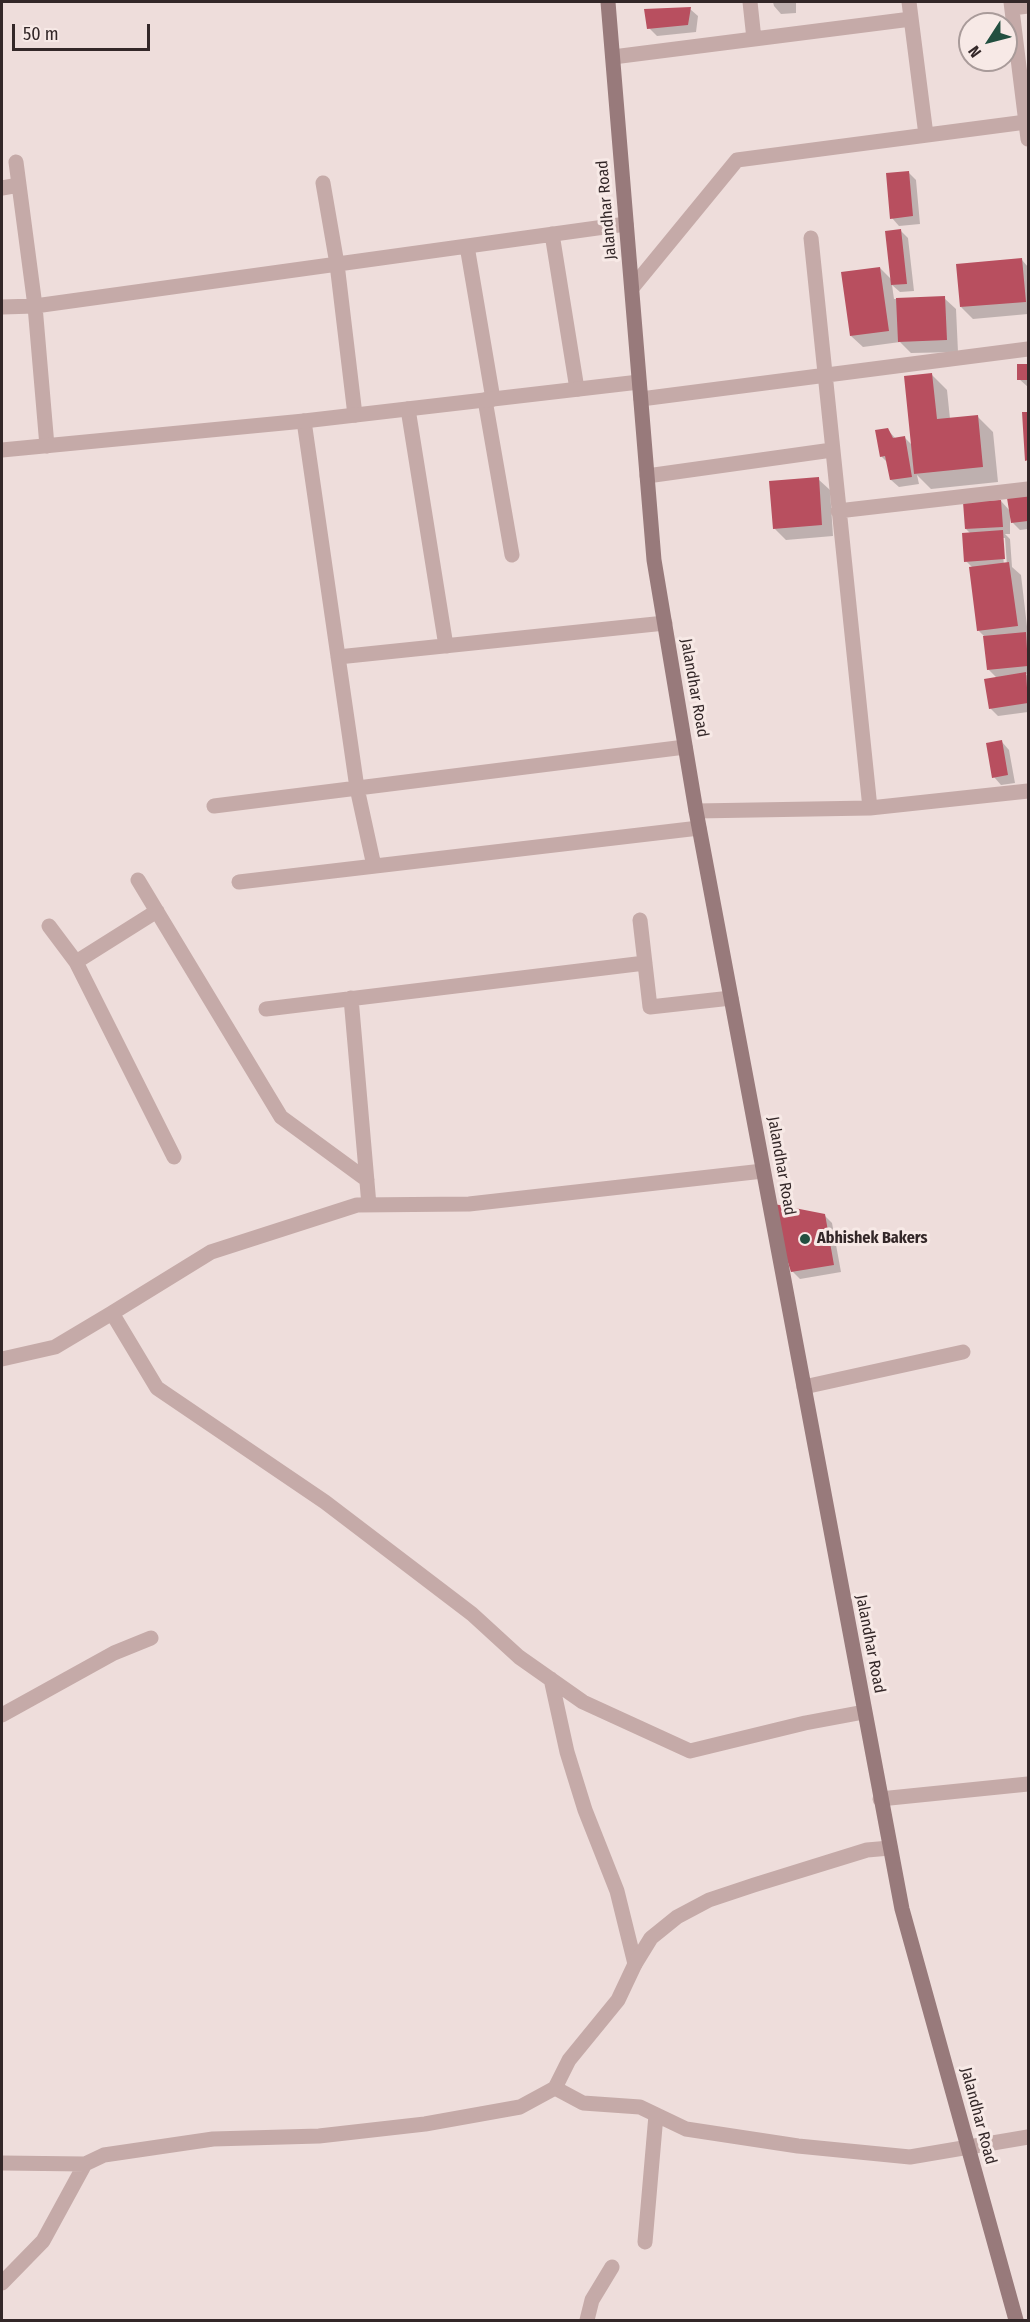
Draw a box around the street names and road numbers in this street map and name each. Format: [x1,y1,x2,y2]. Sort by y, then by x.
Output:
street label: Jalandhar Road [593,159,621,261]
street label: Jalandhar Road [676,637,712,739]
street label: Jalandhar Road [763,1115,799,1217]
street label: Jalandhar Road [851,1593,889,1695]
street label: Jalandhar Road [956,2065,1000,2167]

